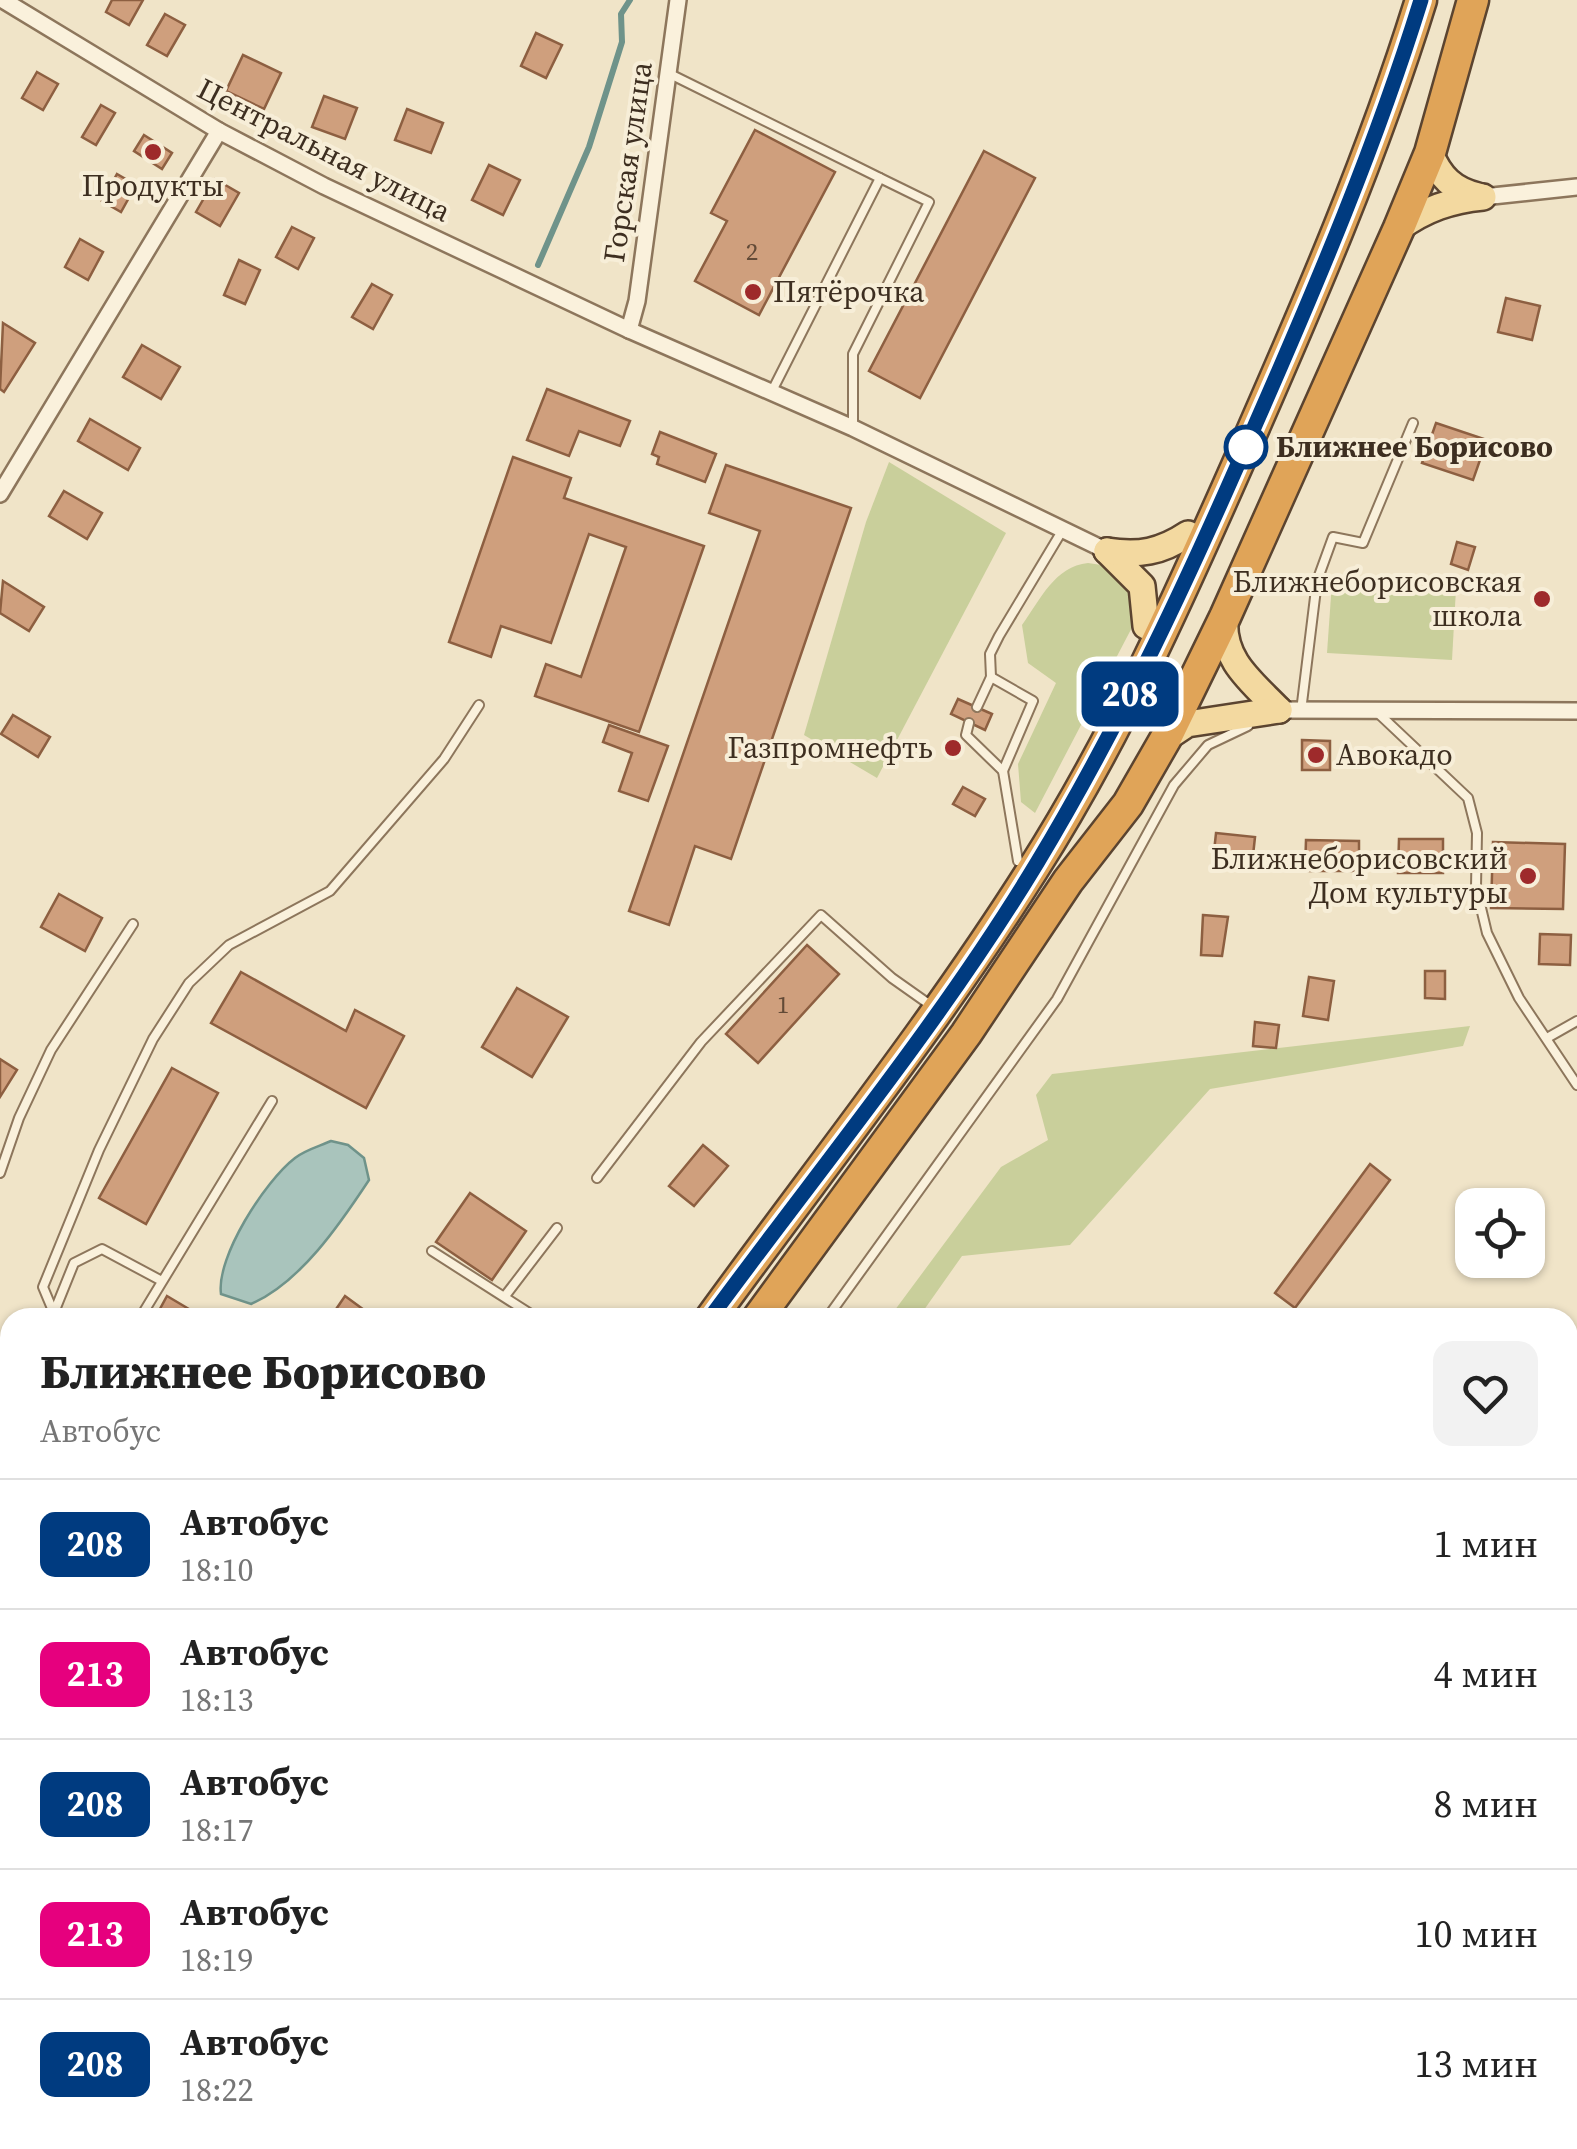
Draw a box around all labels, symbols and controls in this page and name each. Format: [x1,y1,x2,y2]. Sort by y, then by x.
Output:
street label: Горская улица [593,58,662,265]
street label: Центральная улица [190,68,459,232]
marker: Продукты [142,141,164,163]
place label: Продукты [82,165,224,206]
house number: 2 [746,234,758,268]
place label: Пятёрочка [773,271,925,312]
marker: Пятёрочка [742,281,764,303]
marker: Ближнее Борисово [1225,426,1267,468]
place label: Ближнее Борисово [1276,426,1553,467]
place label: Ближнеборисовская школа [1233,561,1523,636]
marker: Ближнеборисовская школа [1531,588,1553,610]
line badge: 208 [1072,662,1188,726]
text: 208 [1102,670,1158,718]
place label: Газпромнефть [728,727,933,768]
place label: Авокадо [1336,734,1453,775]
marker: Газпромнефть [942,737,964,759]
marker: Авокадо [1305,744,1327,766]
place label: Ближнеборисовский Дом культуры [1211,838,1508,913]
marker: Ближнеборисовский Дом культуры [1517,865,1539,887]
house number: 1 [777,987,789,1021]
map controls [1455,1188,1545,1278]
button: locate [1455,1188,1545,1278]
text: Ближнее Борисово [40,1338,486,1404]
button: heart [1433,1341,1538,1446]
text: Автобус [40,1409,161,1453]
text: Автобус [180,1496,329,1548]
text: 1 мин [1433,1518,1538,1570]
text: 208 [67,1520,123,1568]
text: 18:10 [180,1548,254,1592]
text: Автобус [180,1626,329,1678]
text: 4 мин [1433,1648,1538,1700]
text: 213 [67,1650,123,1698]
text: 18:13 [180,1678,254,1722]
text: Автобус [180,1756,329,1808]
text: 8 мин [1433,1778,1538,1830]
text: 208 [67,1780,123,1828]
text: 18:17 [180,1808,254,1852]
text: Автобус [180,1886,329,1938]
text: 10 мин [1414,1908,1538,1960]
text: 213 [67,1910,123,1958]
text: 18:19 [180,1938,254,1982]
text: Автобус [180,2016,329,2068]
text: 13 мин [1414,2038,1538,2090]
text: 208 [67,2040,123,2088]
text: 18:22 [180,2068,254,2112]

